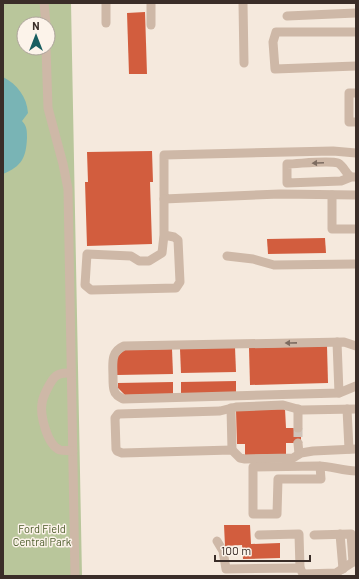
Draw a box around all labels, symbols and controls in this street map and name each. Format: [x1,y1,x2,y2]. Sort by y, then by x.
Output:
north arrow [16,16,56,56]
text: N [32,19,40,32]
one-way arrow [312,159,324,166]
one-way arrow [284,340,297,346]
park label: Ford Field Central Park [13,522,72,548]
scale bar [215,537,310,563]
text: 100 m [221,543,251,557]

